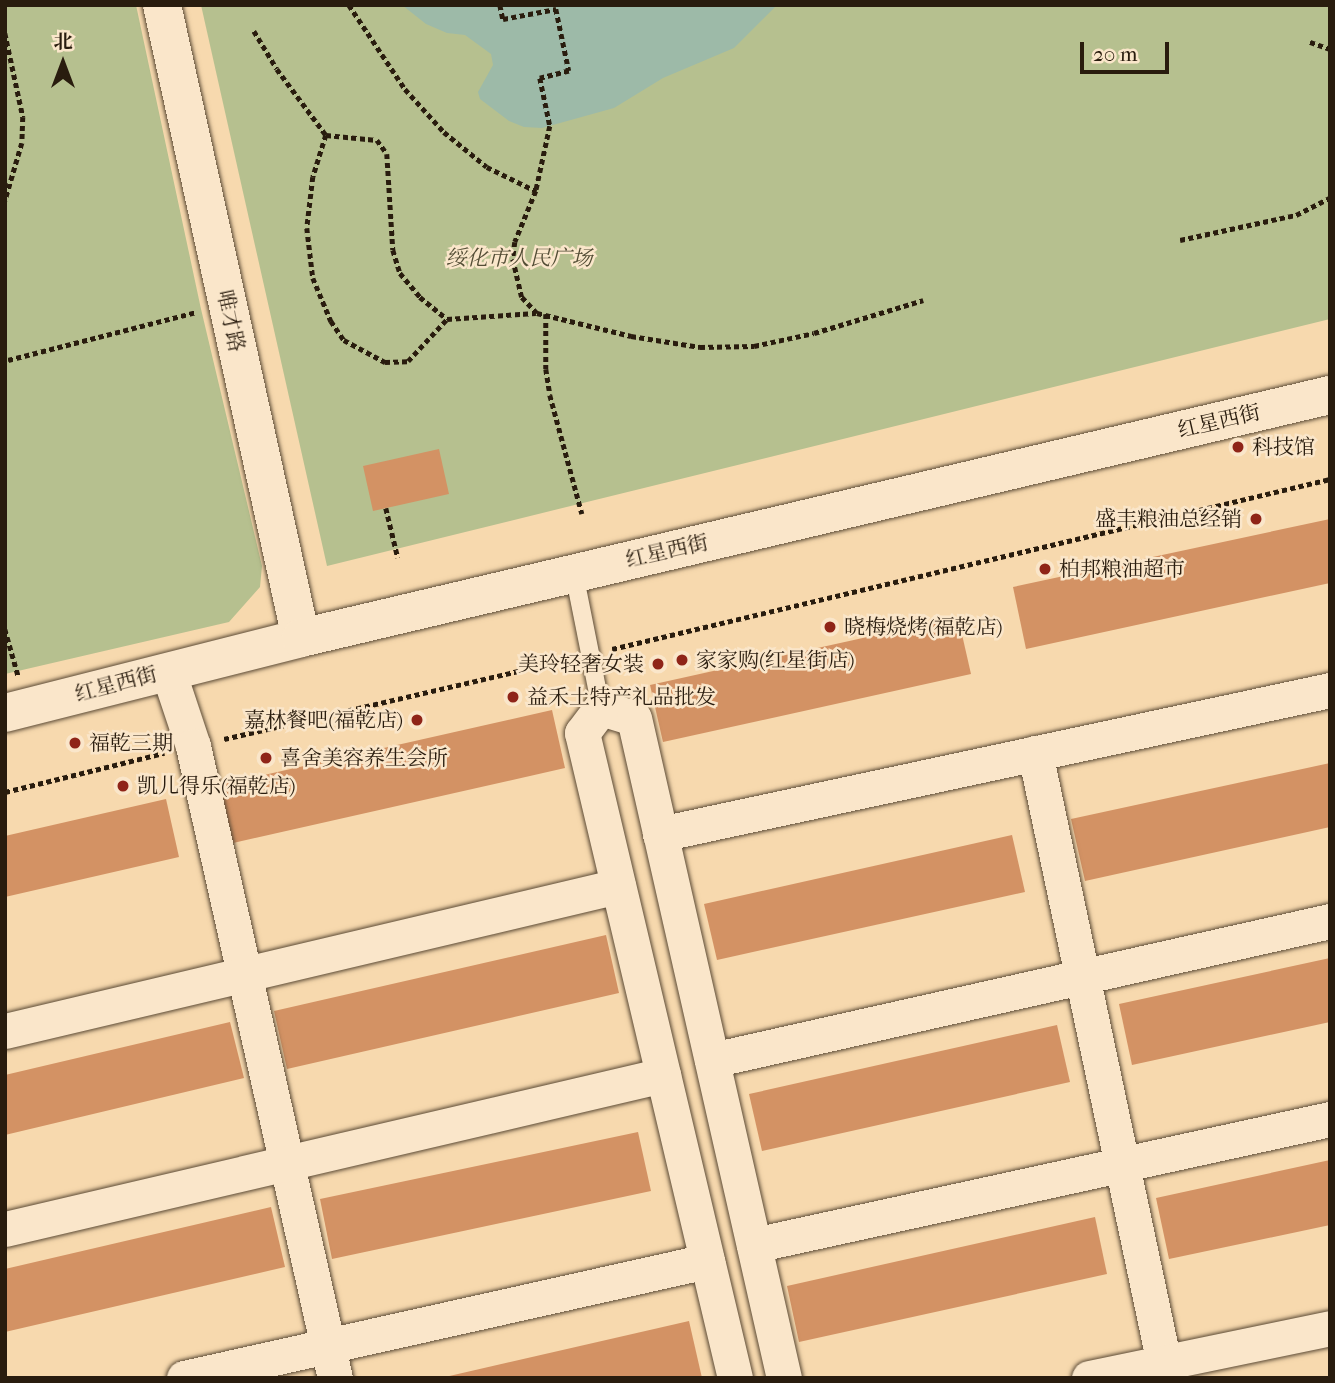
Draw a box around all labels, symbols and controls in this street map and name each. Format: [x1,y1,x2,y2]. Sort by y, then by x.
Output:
north arrow [28,28,98,98]
scale bar [1083,28,1172,72]
text: 北 [53,31,73,53]
text: 20 m [1093,42,1137,66]
park label: 绥化市人民广场 [446,245,592,271]
street label: 唯才路 [212,288,250,354]
street label: 红星西街 [1175,399,1263,443]
place label: 科技馆 [1252,434,1315,460]
marker: 科技馆 [1230,439,1246,455]
place label: 盛丰粮油总经销 [1095,506,1242,532]
marker: 盛丰粮油总经销 [1248,511,1264,527]
street label: 红星西街 [623,529,711,573]
place label: 柏邦粮油超市 [1059,556,1185,582]
marker: 柏邦粮油超市 [1037,561,1053,577]
place label: 晓梅烧烤(福乾店) [844,614,1003,640]
marker: 晓梅烧烤(福乾店) [822,619,838,635]
place label: 家家购(红星街店) [696,647,855,673]
place label: 美玲轻奢女装 [518,651,644,677]
marker: 家家购(红星街店) [674,652,690,668]
marker: 美玲轻奢女装 [650,656,666,672]
street label: 红星西街 [72,661,160,707]
place label: 益禾土特产礼品批发 [527,684,716,710]
marker: 益禾土特产礼品批发 [505,689,521,705]
place label: 嘉林餐吧(福乾店) [244,707,403,733]
marker: 嘉林餐吧(福乾店) [409,712,425,728]
place label: 福乾三期 [89,730,173,756]
marker: 福乾三期 [67,735,83,751]
place label: 喜舍美容养生会所 [280,745,448,771]
marker: 喜舍美容养生会所 [258,750,274,766]
place label: 凯儿得乐(福乾店) [137,773,296,799]
marker: 凯儿得乐(福乾店) [115,778,131,794]

